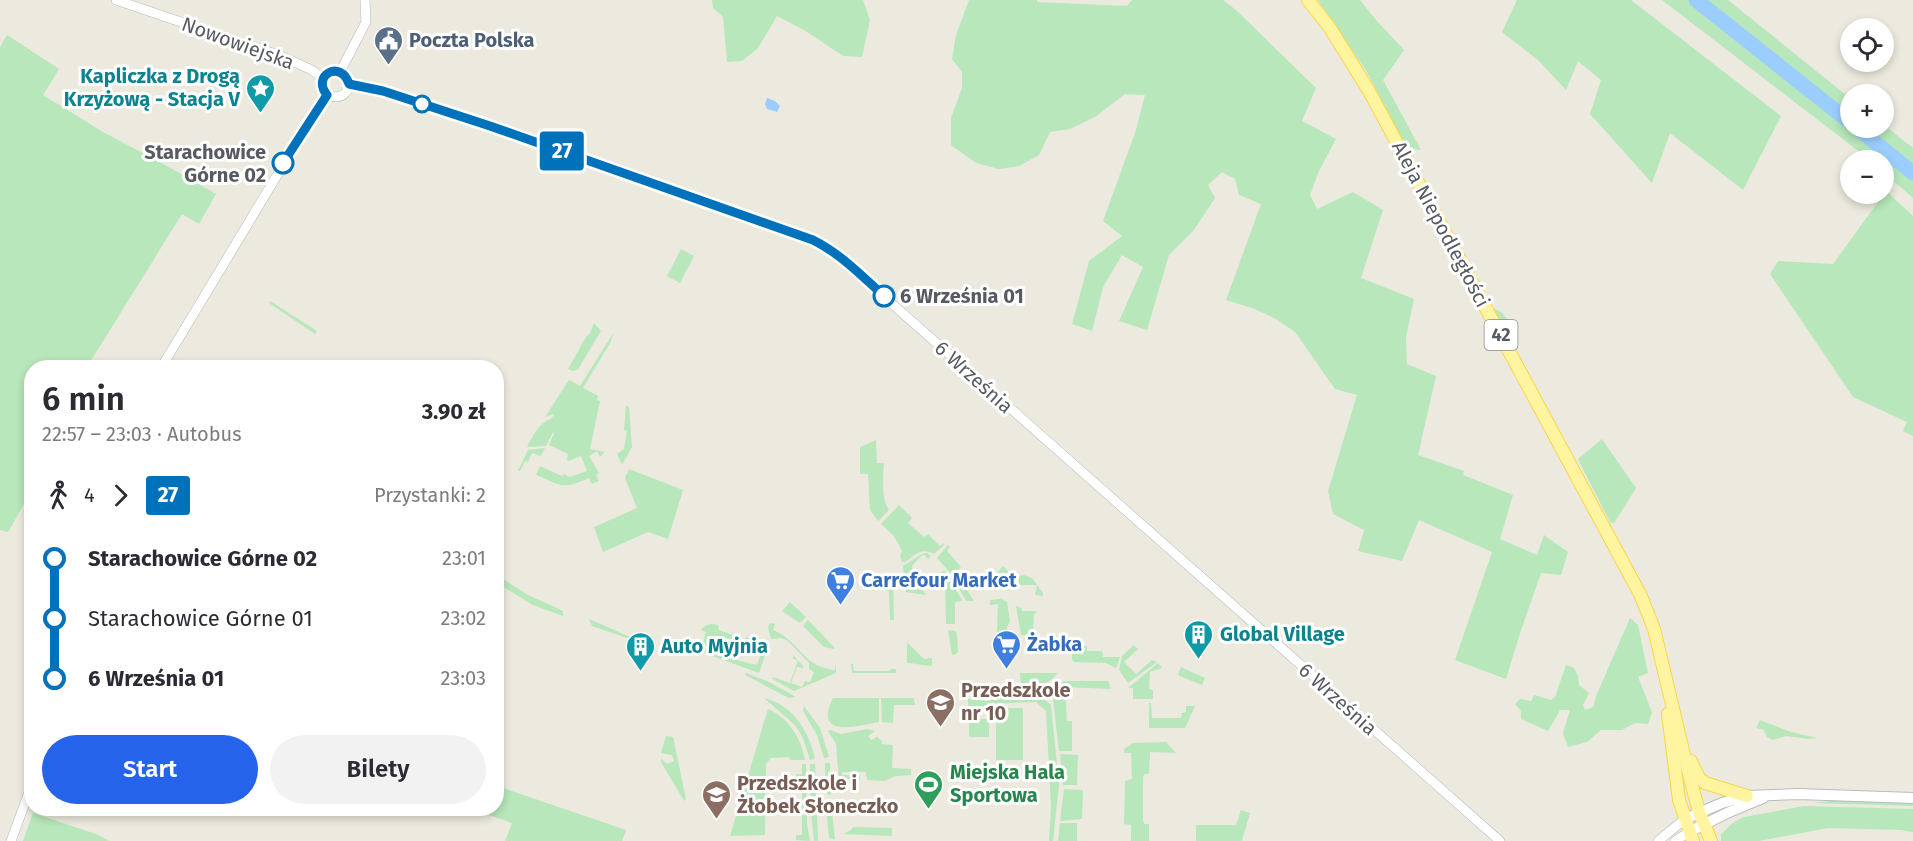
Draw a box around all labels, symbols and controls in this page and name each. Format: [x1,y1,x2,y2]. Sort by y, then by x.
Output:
street label: Nowowiejska [178,12,298,74]
map controls [1840,18,1894,204]
button: locate [1840,18,1894,72]
public building icon: Poczta Polska [372,24,404,66]
place label: Poczta Polska [409,28,534,52]
place label: Kapliczka z Drogą Krzyżową - Stacja V [64,64,241,111]
place icon: Kapliczka z Drogą Krzyżową - Stacja V [245,72,277,114]
button: + [1840,84,1894,138]
unlabelled marker [413,95,431,113]
line badge: 27 [535,132,589,170]
street label: Aleja Niepodległości [1387,137,1495,311]
text: 27 [552,138,572,164]
place label: Starachowice Górne 02 [144,140,266,187]
button: − [1840,150,1894,204]
marker: Starachowice Górne 02 [272,152,294,174]
place label: 6 Września 01 [900,284,1024,308]
marker: 6 Września 01 [873,285,895,307]
road number: 42 [1484,320,1518,350]
street label: 6 Września [930,336,1018,418]
text: 6 min [42,379,125,419]
text: 3.90 zł [422,398,486,425]
text: 22:57 – 23:03 · Autobus [42,422,242,446]
icon: walk [42,479,75,512]
icon: forward [104,479,137,512]
text: 27 [158,482,178,508]
text: 4 [84,483,95,507]
text: Przystanki: 2 [374,483,486,507]
text: Starachowice Górne 02 [88,545,317,572]
text: 23:01 [442,546,486,570]
supermarket icon: Carrefour Market [824,564,856,606]
place label: Carrefour Market [861,568,1017,592]
text: Starachowice Górne 01 [88,605,313,632]
text: 23:02 [441,606,486,630]
building icon: Global Village [1183,618,1215,660]
place label: Global Village [1220,622,1345,646]
supermarket icon: Żabka [990,628,1022,670]
building icon: Auto Myjnia [624,630,656,672]
place label: Żabka [1027,632,1082,656]
place label: Auto Myjnia [660,634,768,658]
street label: 6 Września [1294,658,1382,740]
text: 6 Września 01 [88,665,224,692]
text: 23:03 [440,666,486,690]
place label: Przedszkole nr 10 [961,678,1071,725]
school or university icon: Przedszkole nr 10 [924,686,956,728]
button: Start [42,735,258,804]
button: Bilety [270,735,486,804]
place label: Miejska Hala Sportowa [950,760,1065,807]
sports icon: Miejska Hala Sportowa [913,768,945,810]
place label: Przedszkole i Żłobek Słoneczko [737,771,899,818]
school or university icon: Przedszkole i Żłobek Słoneczko [700,778,732,820]

